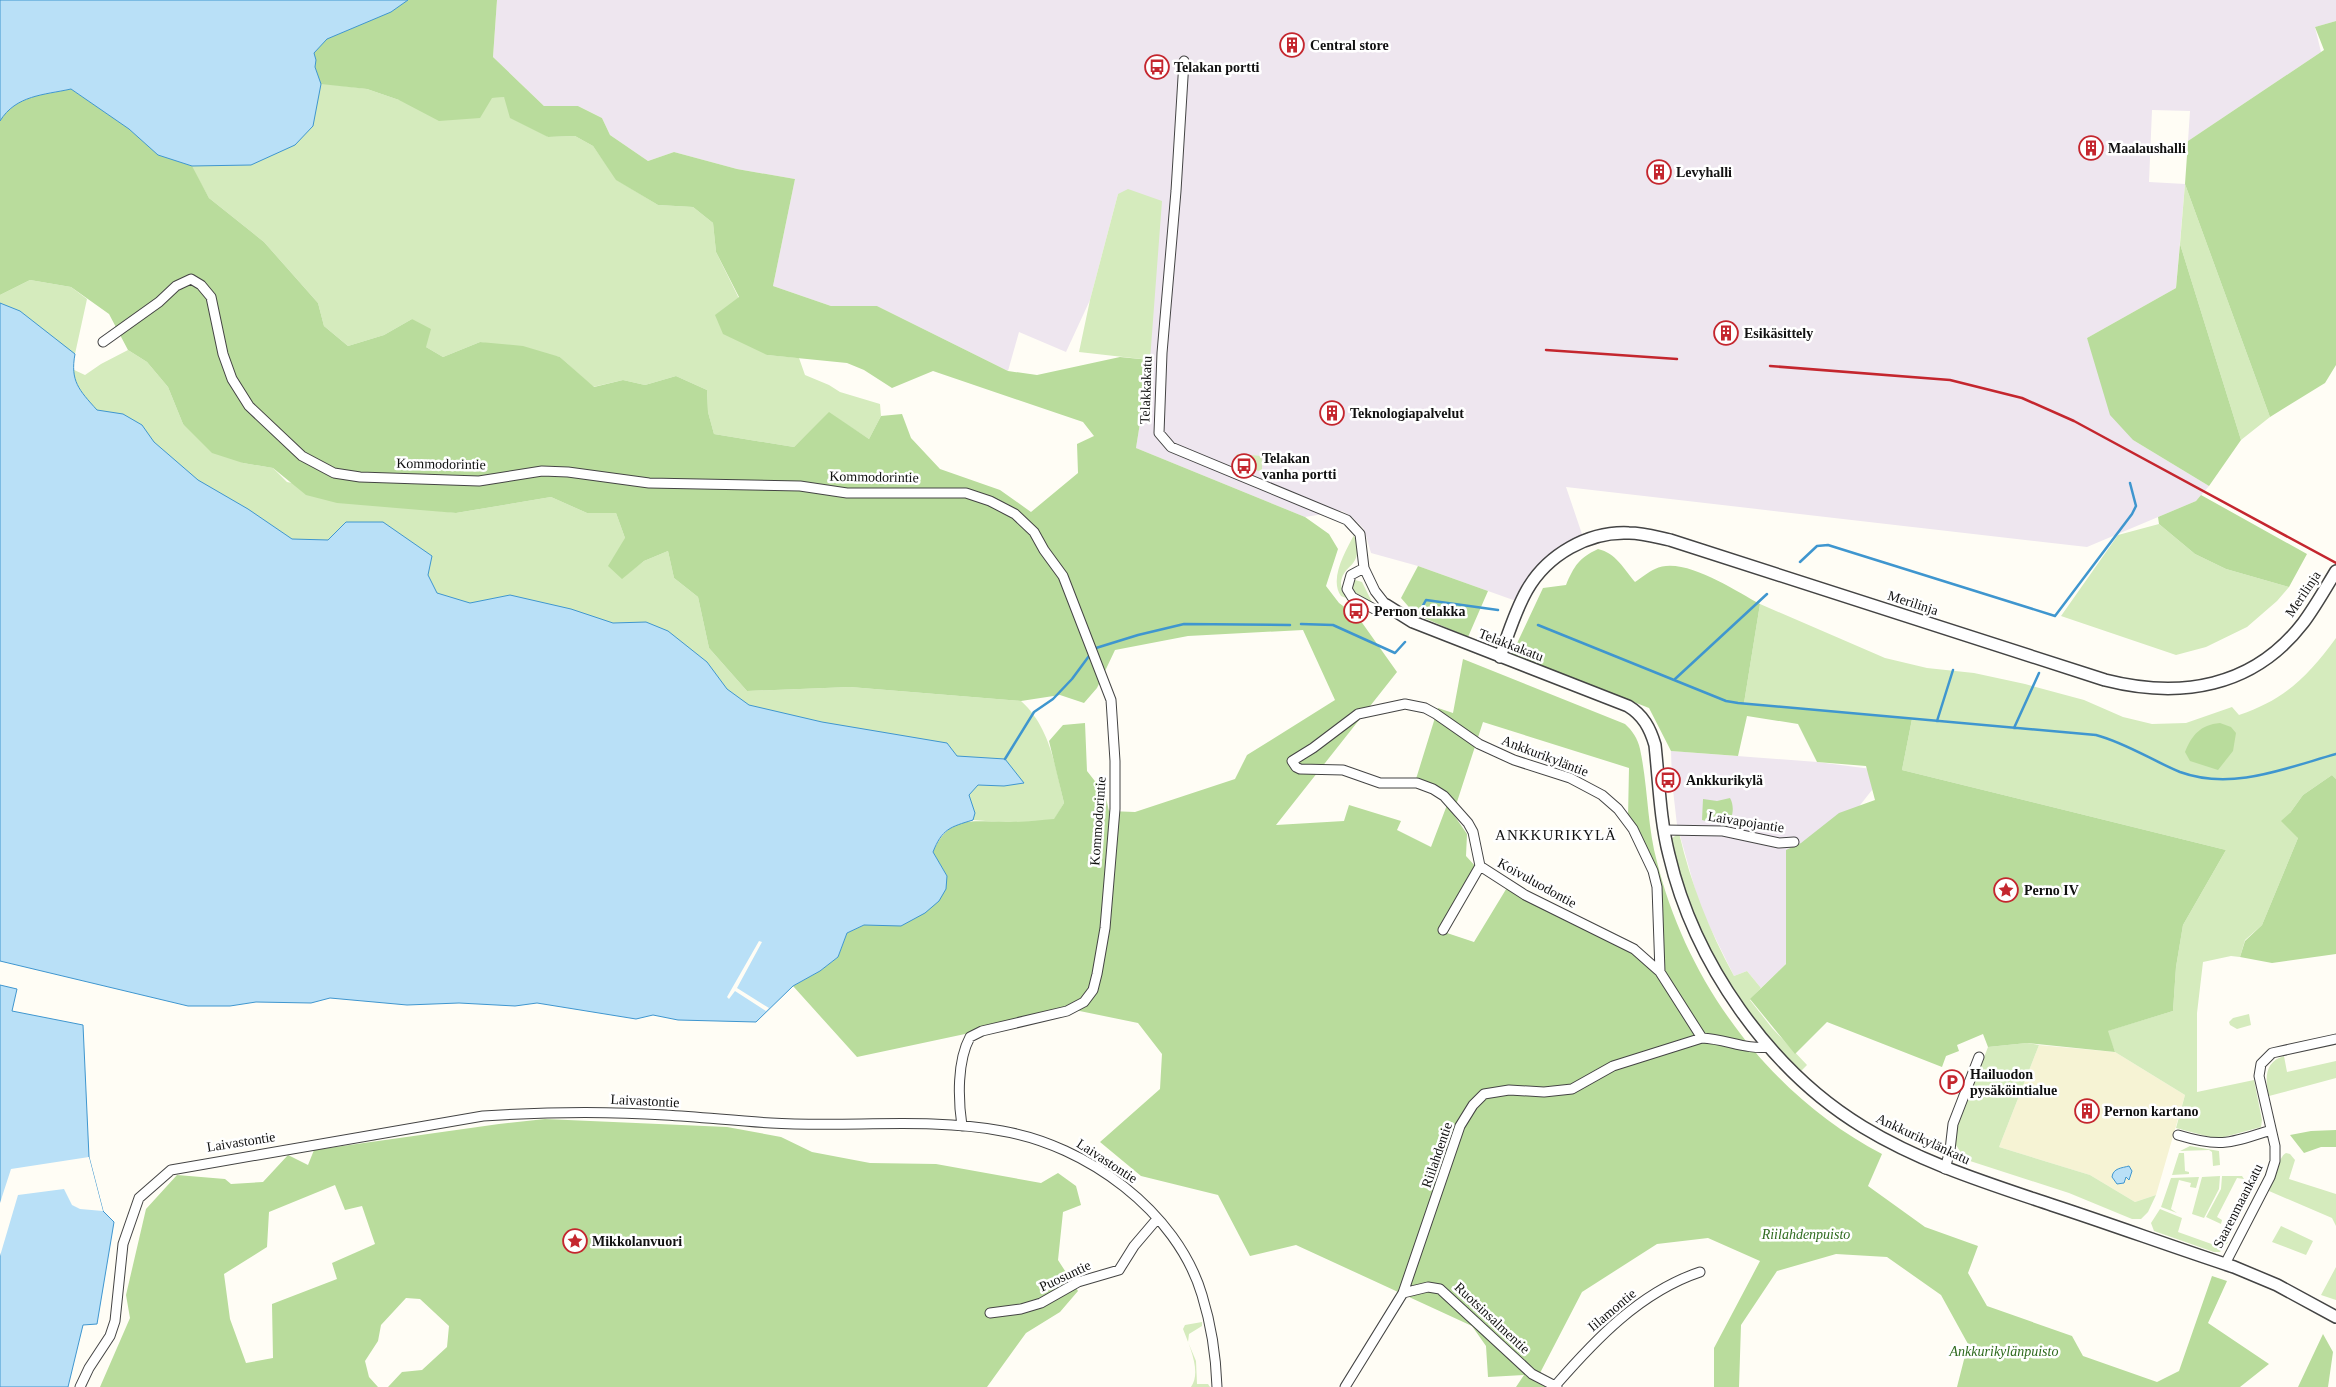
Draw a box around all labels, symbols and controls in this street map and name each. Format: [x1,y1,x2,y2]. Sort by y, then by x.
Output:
building icon: Central store [1279,32,1305,58]
place label: Central store [1310,38,1389,53]
bus stop icon: Telakan portti [1144,54,1170,80]
place label: Telakan portti [1174,60,1260,75]
building icon: Maalaushalli [2078,135,2104,161]
place label: Maalaushalli [2108,141,2186,156]
building icon: Levyhalli [1646,159,1672,185]
place label: Levyhalli [1676,165,1732,180]
building icon: Esikäsittely [1713,320,1739,346]
place label: Esikäsittely [1744,326,1813,341]
street label: Telakkakatu [1137,356,1155,424]
building icon: Teknologiapalvelut [1319,400,1345,426]
place label: Teknologiapalvelut [1350,406,1464,421]
place label: Telakan vanha portti [1262,451,1336,482]
bus stop icon: Telakan vanha portti [1231,453,1257,479]
street label: Kommodorintie [396,456,486,472]
street label: Kommodorintie [829,469,919,485]
street label: Merilinja [2282,568,2324,620]
street label: Merilinja [1886,588,1941,618]
bus stop icon: Pernon telakka [1343,598,1369,624]
place label: Pernon telakka [1374,604,1465,619]
street label: Telakkakatu [1476,626,1546,664]
street label: Ankkurikyläntie [1499,733,1591,779]
bus stop icon: Ankkurikylä [1655,767,1681,793]
place label: Ankkurikylä [1686,773,1763,788]
street label: Kommodorintie [1087,776,1109,866]
street label: Laivapojantie [1707,809,1785,835]
district label: ANKKURIKYLÄ [1495,827,1617,843]
street label: Koivuluodontie [1495,855,1579,911]
place icon: Perno IV [1993,877,2019,903]
place label: Perno IV [2024,883,2079,898]
place label: Hailuodon pysäköintialue [1970,1067,2057,1098]
parking icon: Hailuodon pysäköintialue [1939,1069,1965,1095]
street label: Laivastontie [610,1092,680,1110]
building icon: Pernon kartano [2074,1098,2100,1124]
place label: Pernon kartano [2104,1104,2199,1119]
street label: Ankkurikylänkatu [1874,1111,1972,1167]
street label: Riilahdentie [1419,1120,1455,1190]
street label: Laivastontie [206,1129,276,1155]
street label: Laivastontie [1074,1136,1140,1186]
street label: Saarenmaankatu [2210,1161,2266,1251]
park label: Riilahdenpuisto [1761,1227,1850,1242]
place icon: Mikkolanvuori [562,1228,588,1254]
place label: Mikkolanvuori [592,1234,682,1249]
street label: Puosuntie [1037,1258,1093,1294]
street label: Ruotsinsalmentie [1451,1279,1533,1357]
street label: Iilamontie [1585,1286,1639,1334]
park label: Ankkurikylänpuisto [1949,1344,2058,1359]

